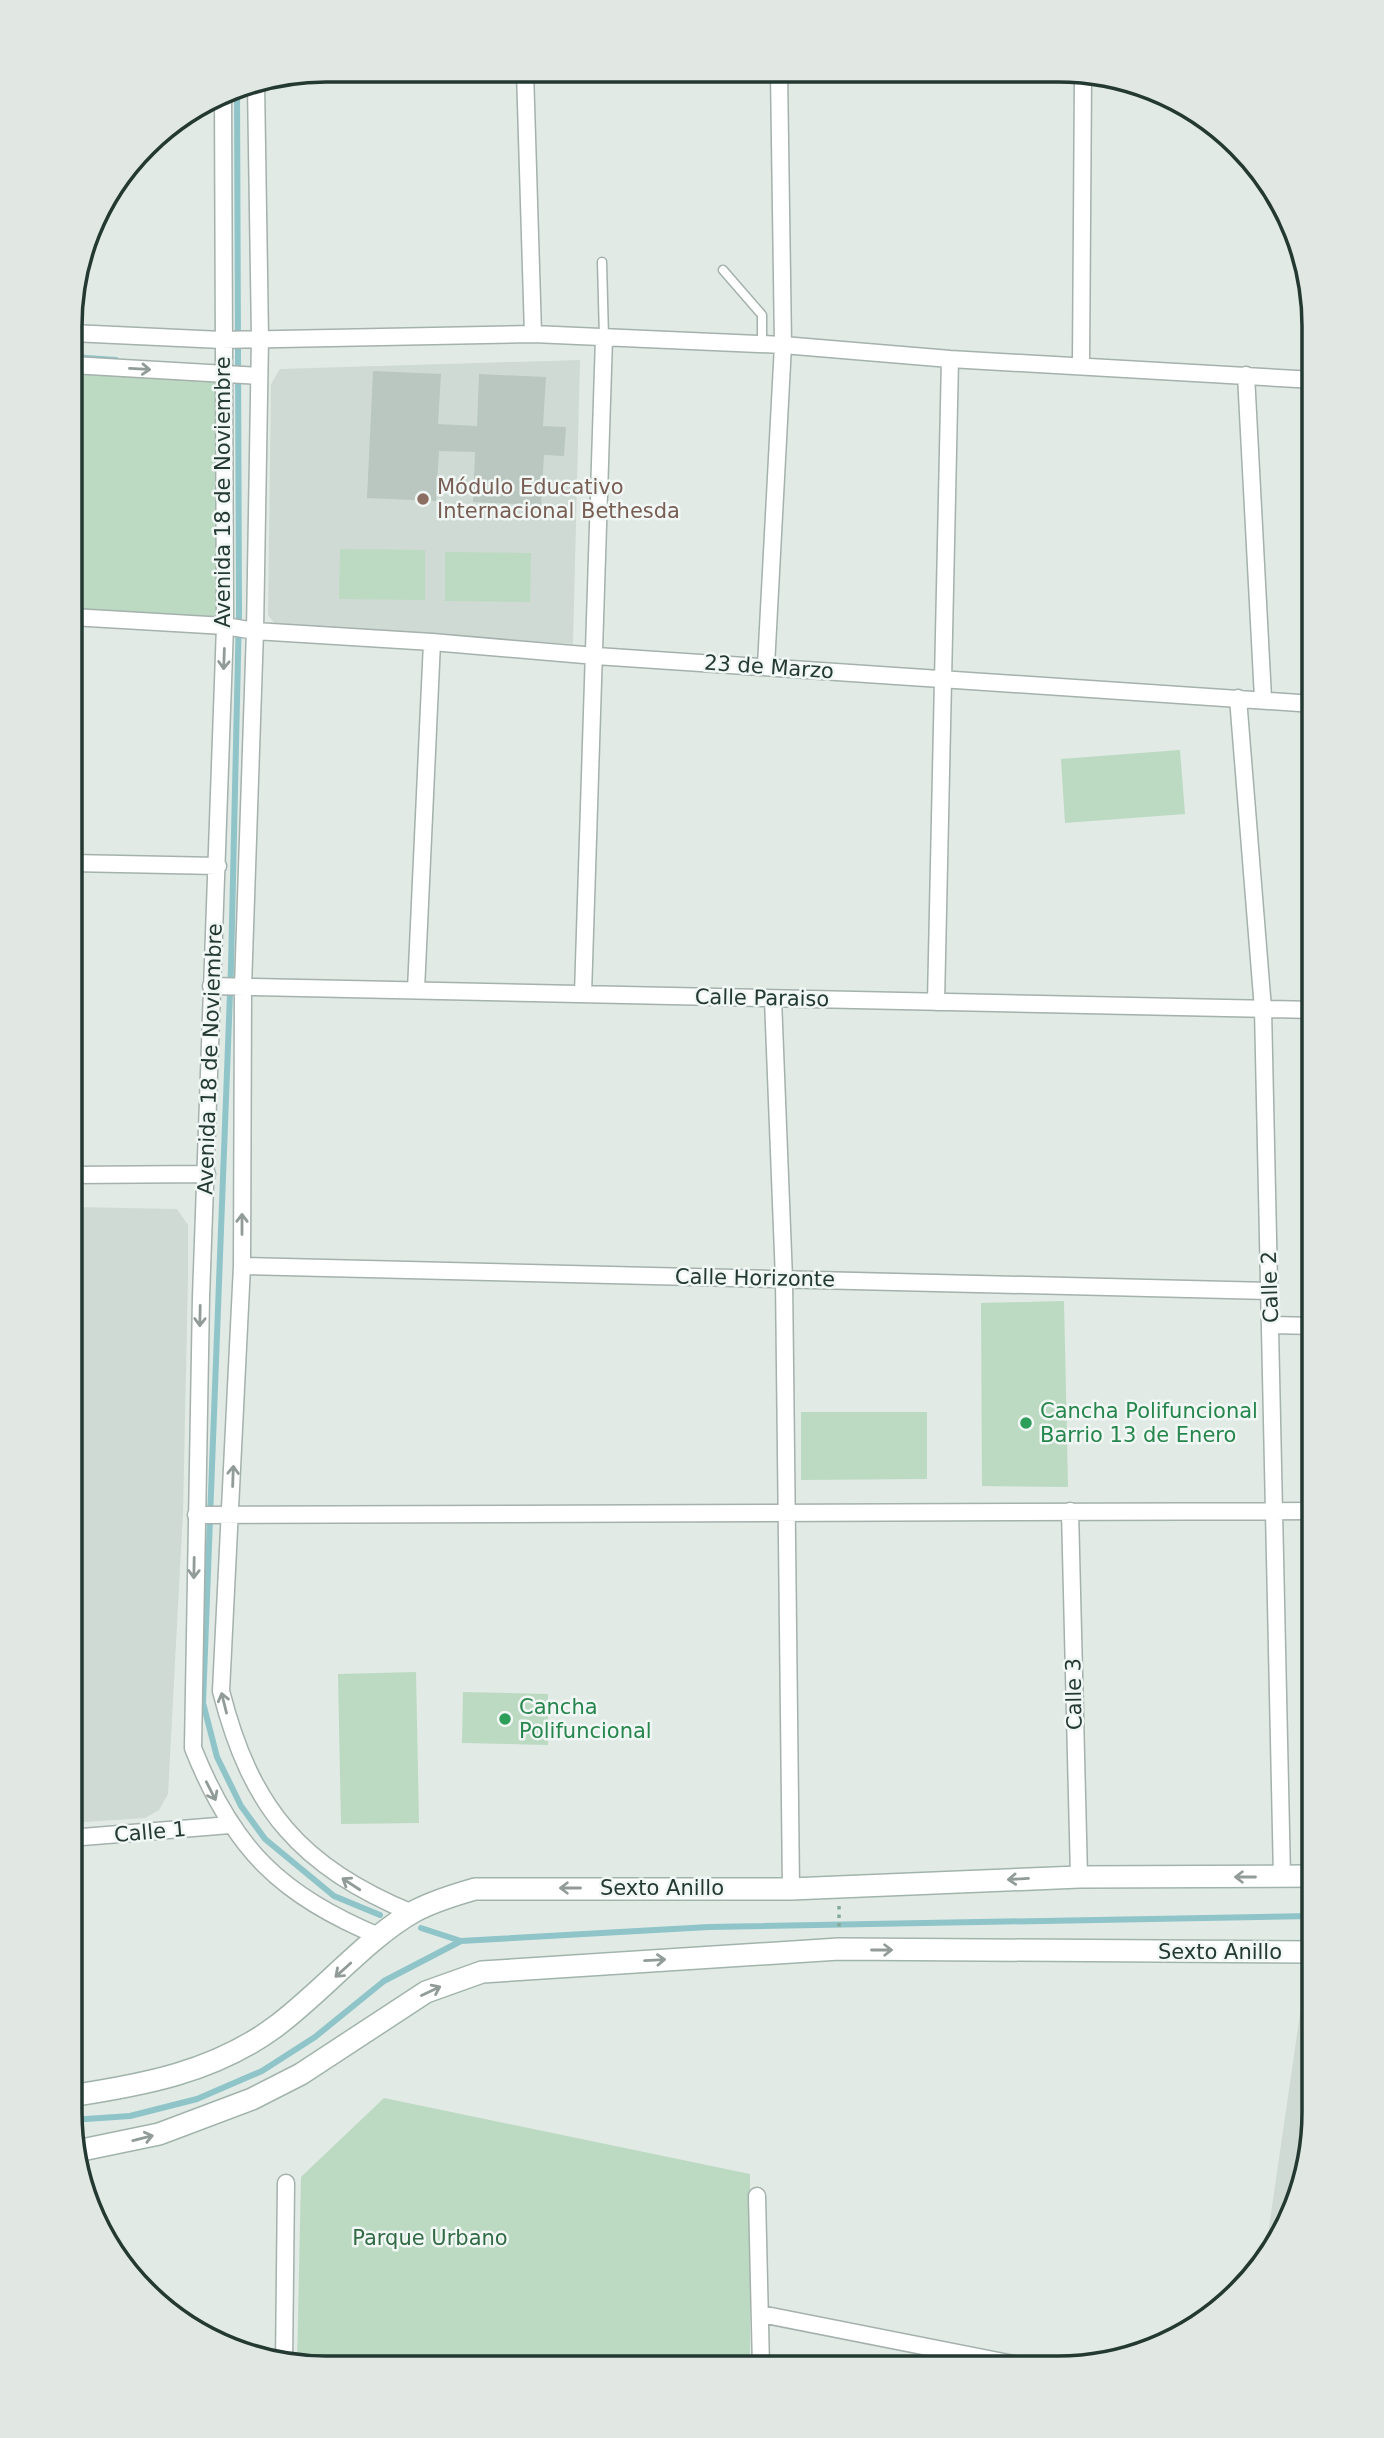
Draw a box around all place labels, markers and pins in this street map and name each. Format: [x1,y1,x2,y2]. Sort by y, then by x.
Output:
place label: Módulo Educativo Internacional Bethesda [437,475,680,523]
marker: Módulo Educativo Internacional Bethesda [415,491,431,507]
place label: Cancha Polifuncional Barrio 13 de Enero [1040,1399,1258,1447]
marker: Cancha Polifuncional Barrio 13 de Enero [1018,1415,1034,1431]
place label: Cancha Polifuncional [519,1695,652,1743]
marker: Cancha Polifuncional [497,1711,513,1727]

